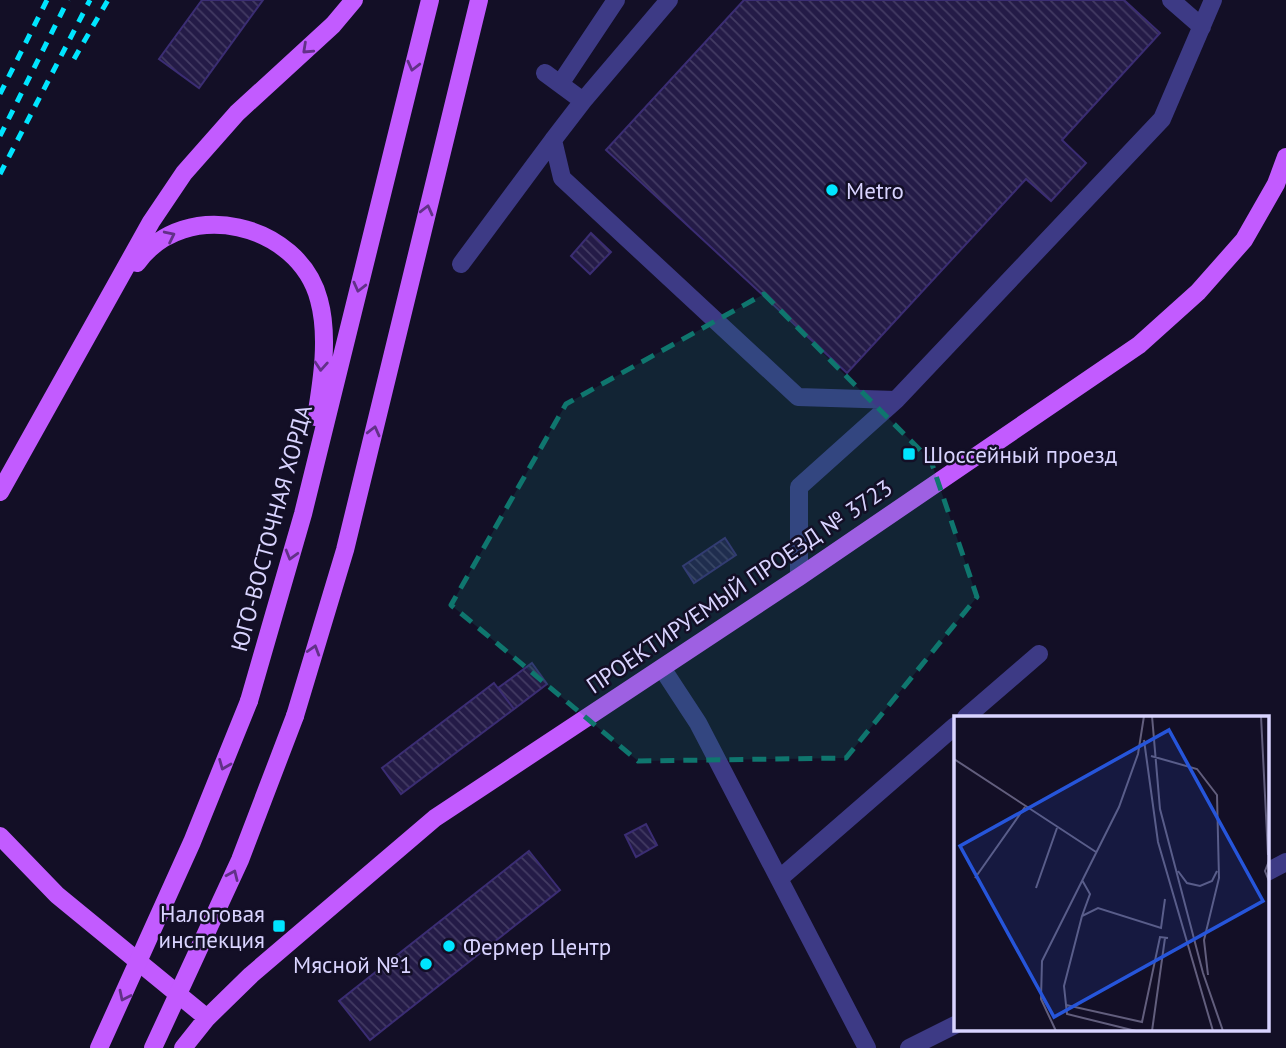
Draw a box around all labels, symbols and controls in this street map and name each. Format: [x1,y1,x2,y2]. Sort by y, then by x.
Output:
one-way arrow [302,41,315,54]
one-way arrow [407,60,422,72]
place label: Metro [846,176,904,205]
marker: Metro [824,182,840,198]
one-way arrow [419,204,433,216]
one-way arrow [163,231,175,245]
one-way arrow [353,281,367,293]
one-way arrow [314,361,329,372]
street label: ЮГО-ВОСТОЧНАЯ ХОРДА [224,401,318,655]
one-way arrow [365,425,380,437]
place label: Шоссейный проезд [923,440,1117,469]
marker: Шоссейный проезд [901,446,917,462]
street label: ПРОЕКТИРУЕМЫЙ ПРОЕЗД № 3723 [581,473,897,699]
one-way arrow [285,549,299,561]
one-way arrow [306,645,321,657]
inset map [954,716,1268,1030]
one-way arrow [218,758,232,770]
one-way arrow [225,870,239,882]
place label: Налоговая инспекция [159,899,265,954]
marker: Налоговая инспекция [271,918,287,934]
place label: Фермер Центр [463,932,611,961]
marker: Фермер Центр [441,938,457,954]
place label: Мясной №1 [293,950,412,979]
marker: Мясной №1 [418,956,434,972]
one-way arrow [119,989,133,1001]

